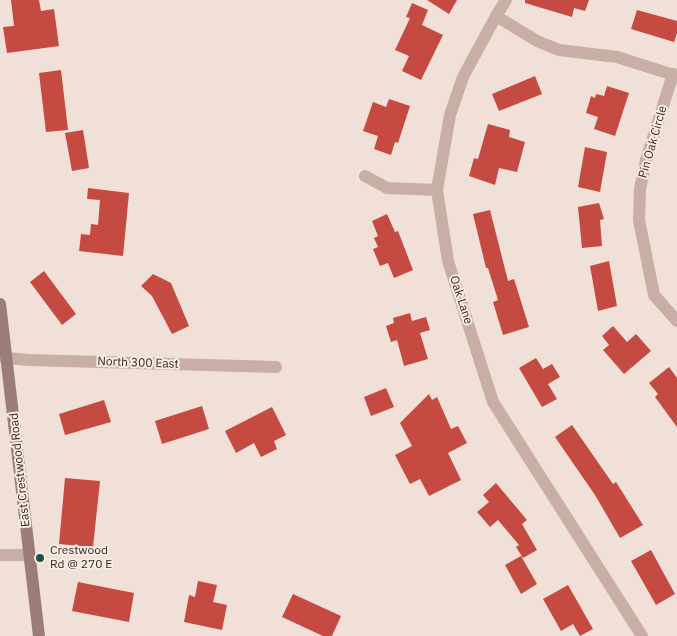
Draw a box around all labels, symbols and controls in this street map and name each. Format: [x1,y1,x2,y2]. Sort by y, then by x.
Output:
street label: Pin Oak Circle [636,104,670,180]
street label: Oak Lane [446,274,476,326]
street label: North 300 East [97,354,179,372]
street label: East Crestwood Road [7,412,33,528]
place label: Crestwood Rd @ 270 E [50,544,112,572]
marker: Crestwood Rd @ 270 E [34,552,46,564]

